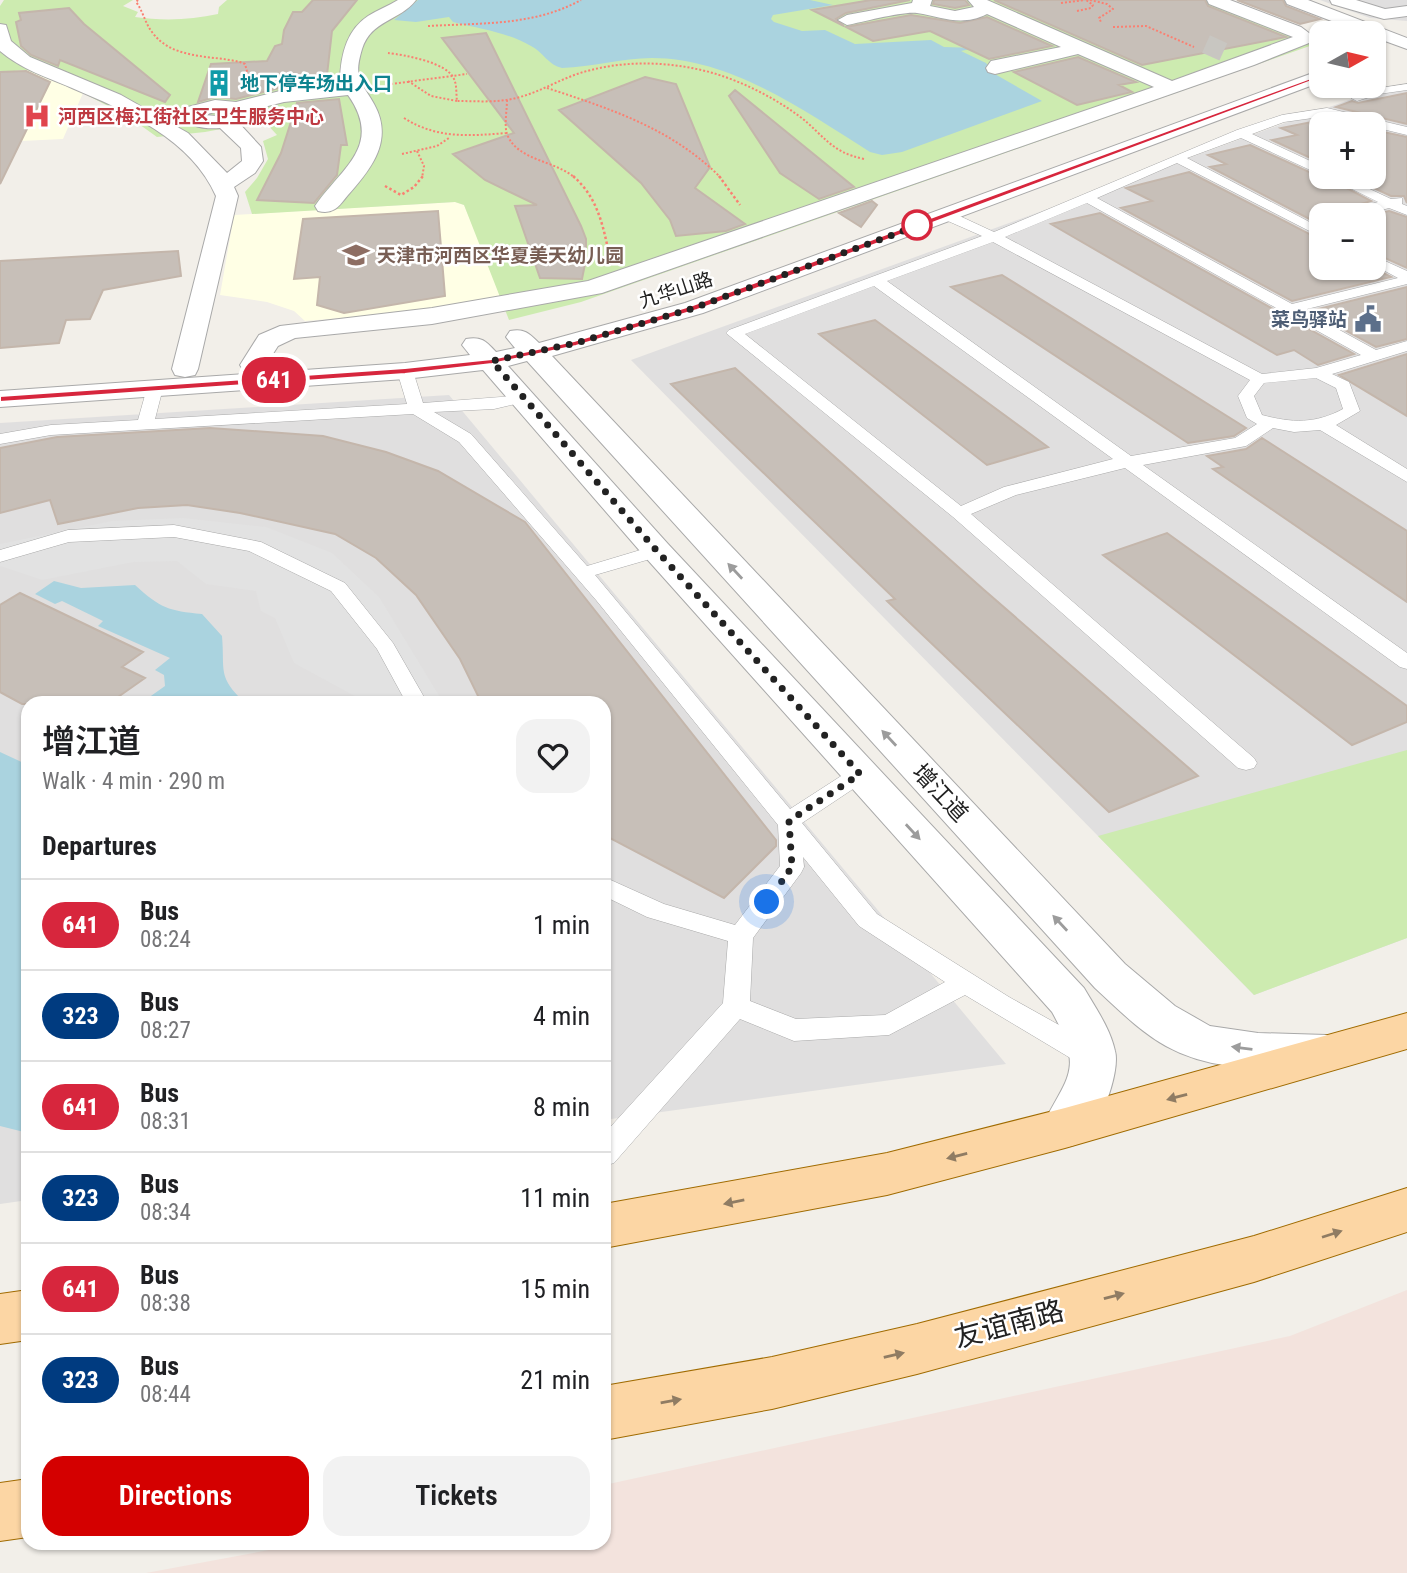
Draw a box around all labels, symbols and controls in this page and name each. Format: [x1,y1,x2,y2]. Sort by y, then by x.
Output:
north arrow [1309,21,1386,98]
map controls [1309,21,1386,280]
building icon: 地下停车场出入口 [204,68,234,98]
place label: 地下停车场出入口 [240,72,392,95]
hospital icon: 河西区梅江街社区卫生服务中心 [22,101,52,131]
place label: 河西区梅江街社区卫生服务中心 [58,105,324,128]
button: + [1309,112,1386,189]
button: − [1309,203,1386,280]
unlabelled marker [902,210,932,240]
school or university icon: 天津市河西区华夏美天幼儿园 [341,240,371,270]
place label: 天津市河西区华夏美天幼儿园 [377,244,624,267]
street label: 九华山路 [636,267,716,313]
public building icon: 菜鸟驿站 [1353,304,1383,334]
place label: 菜鸟驿站 [1271,308,1347,331]
line badge: 641 [234,357,314,403]
text: 641 [256,366,292,394]
one-way arrow [727,562,743,580]
button: heart [516,719,590,793]
text: 增江道 [42,722,141,761]
one-way arrow [882,730,898,747]
street label: 增江道 [907,759,973,827]
text: Walk · 4 min · 290 m [42,768,225,795]
one-way arrow [904,823,920,840]
text: Departures [42,831,157,861]
your location [749,884,784,919]
text: Bus [140,896,179,926]
text: 1 min [533,910,590,940]
text: 641 [62,911,99,939]
one-way arrow [1053,915,1069,932]
text: 08:24 [140,926,191,953]
text: Bus [140,987,179,1017]
text: 4 min [533,1001,590,1031]
text: 323 [62,1002,99,1030]
text: 08:27 [140,1017,191,1044]
one-way arrow [1231,1043,1253,1054]
text: Bus [140,1078,179,1108]
text: 8 min [533,1092,590,1122]
one-way arrow [1165,1092,1187,1103]
text: 641 [62,1093,99,1121]
text: 08:31 [140,1108,191,1135]
one-way arrow [946,1151,968,1162]
text: Bus [140,1169,179,1199]
text: 11 min [520,1183,590,1213]
text: 323 [62,1184,99,1212]
one-way arrow [723,1197,745,1208]
text: 08:34 [140,1199,191,1226]
one-way arrow [1322,1228,1343,1238]
text: Bus [140,1260,179,1290]
text: 15 min [520,1274,590,1304]
text: 641 [62,1275,99,1303]
text: 08:38 [140,1290,191,1317]
one-way arrow [1103,1291,1124,1301]
street label: 友谊南路 [951,1294,1067,1354]
one-way arrow [883,1349,905,1360]
text: Bus [140,1351,179,1381]
text: 21 min [520,1365,590,1395]
text: 323 [62,1366,99,1394]
text: 08:44 [140,1381,191,1408]
one-way arrow [660,1395,682,1406]
button: Directions [42,1456,309,1536]
button: Tickets [323,1456,590,1536]

